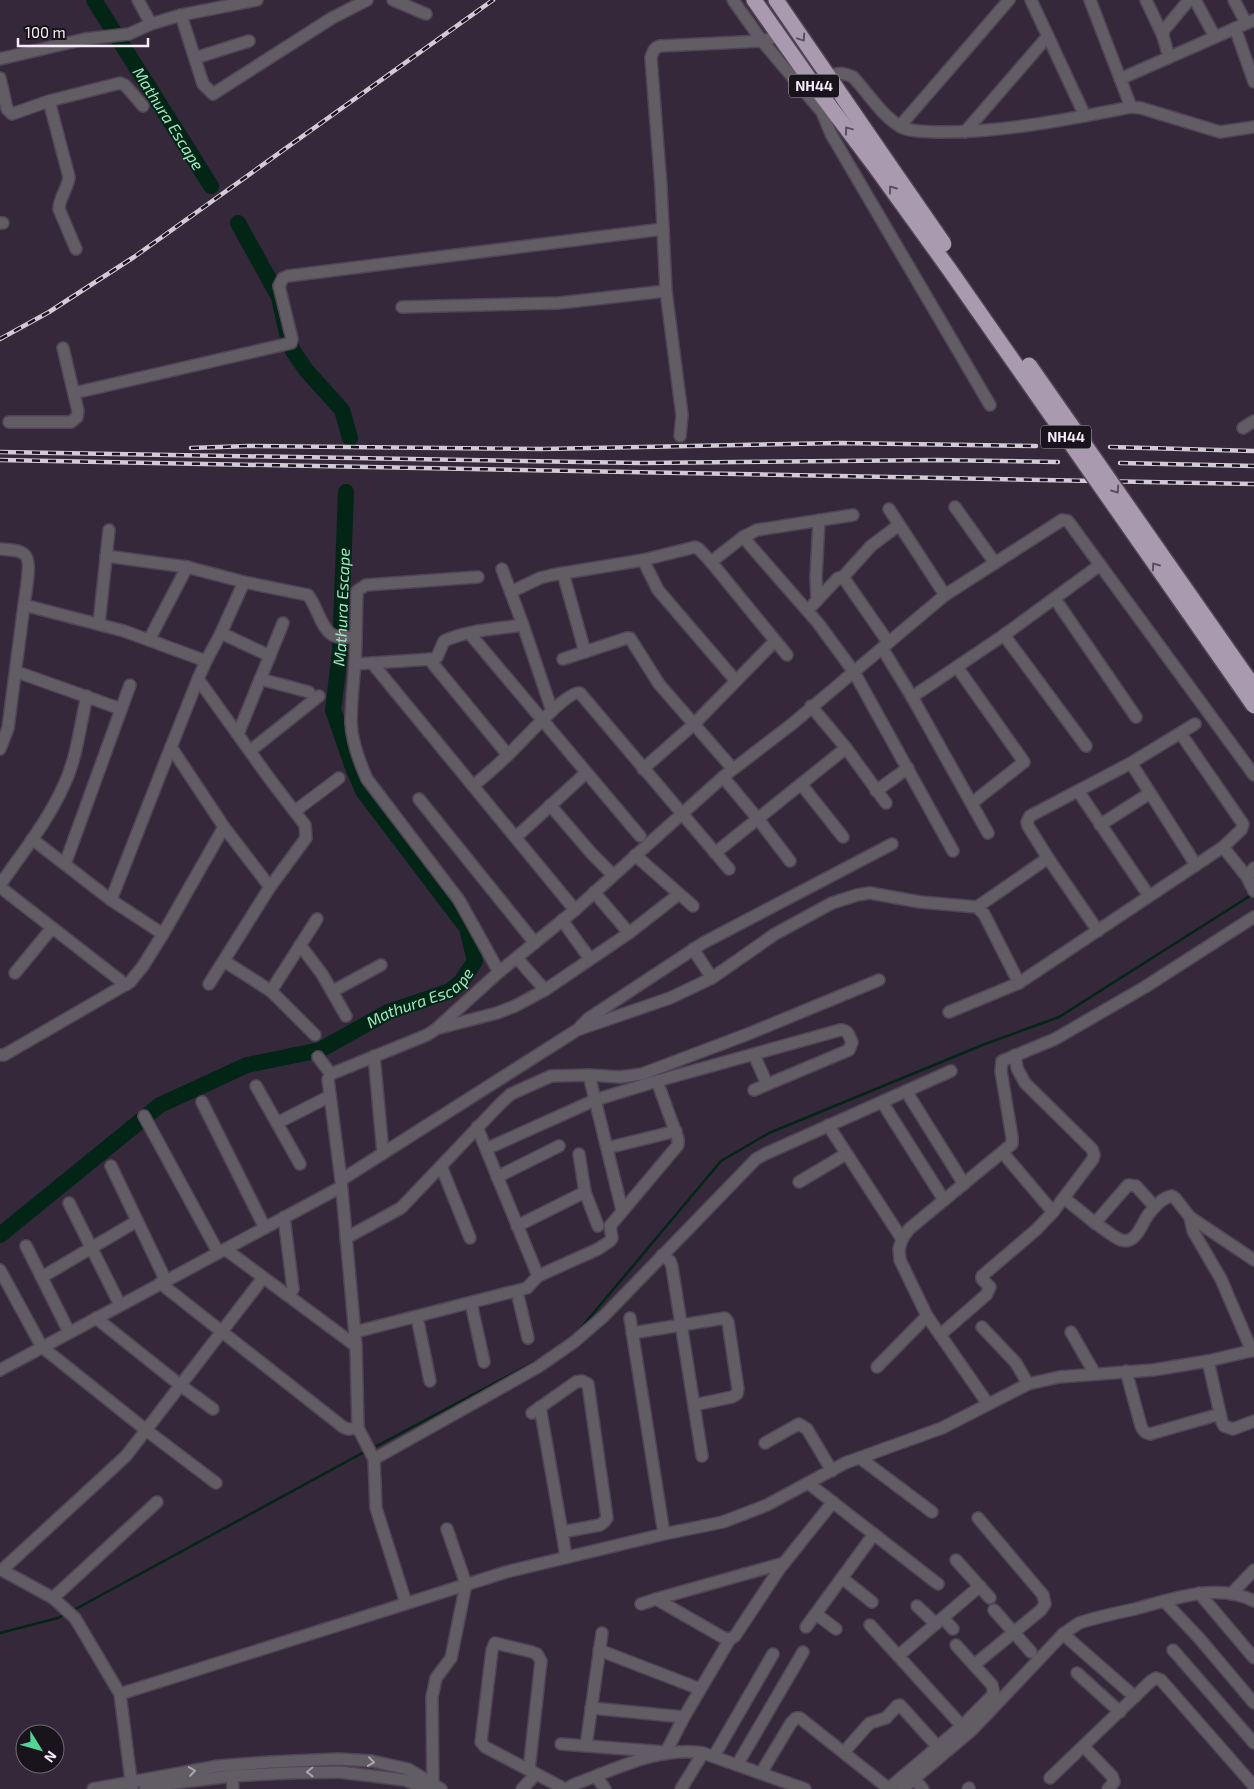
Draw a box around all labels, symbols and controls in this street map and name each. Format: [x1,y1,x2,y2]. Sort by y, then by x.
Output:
scale bar [18,15,148,47]
text: 100 m [25,23,66,41]
one-way arrow [795,33,805,42]
water label: Mathura Escape [129,63,209,174]
road number: NH44 [789,74,839,98]
one-way arrow [845,126,854,136]
one-way arrow [889,185,898,195]
road number: NH44 [1041,426,1091,448]
one-way arrow [1110,484,1119,494]
water label: Mathura Escape [328,547,353,667]
one-way arrow [1152,562,1161,572]
water label: Mathura Escape [363,964,477,1031]
north arrow [15,1724,65,1774]
text: N [41,1748,61,1766]
one-way arrow [368,1756,376,1767]
one-way arrow [188,1766,196,1776]
one-way arrow [306,1767,314,1777]

